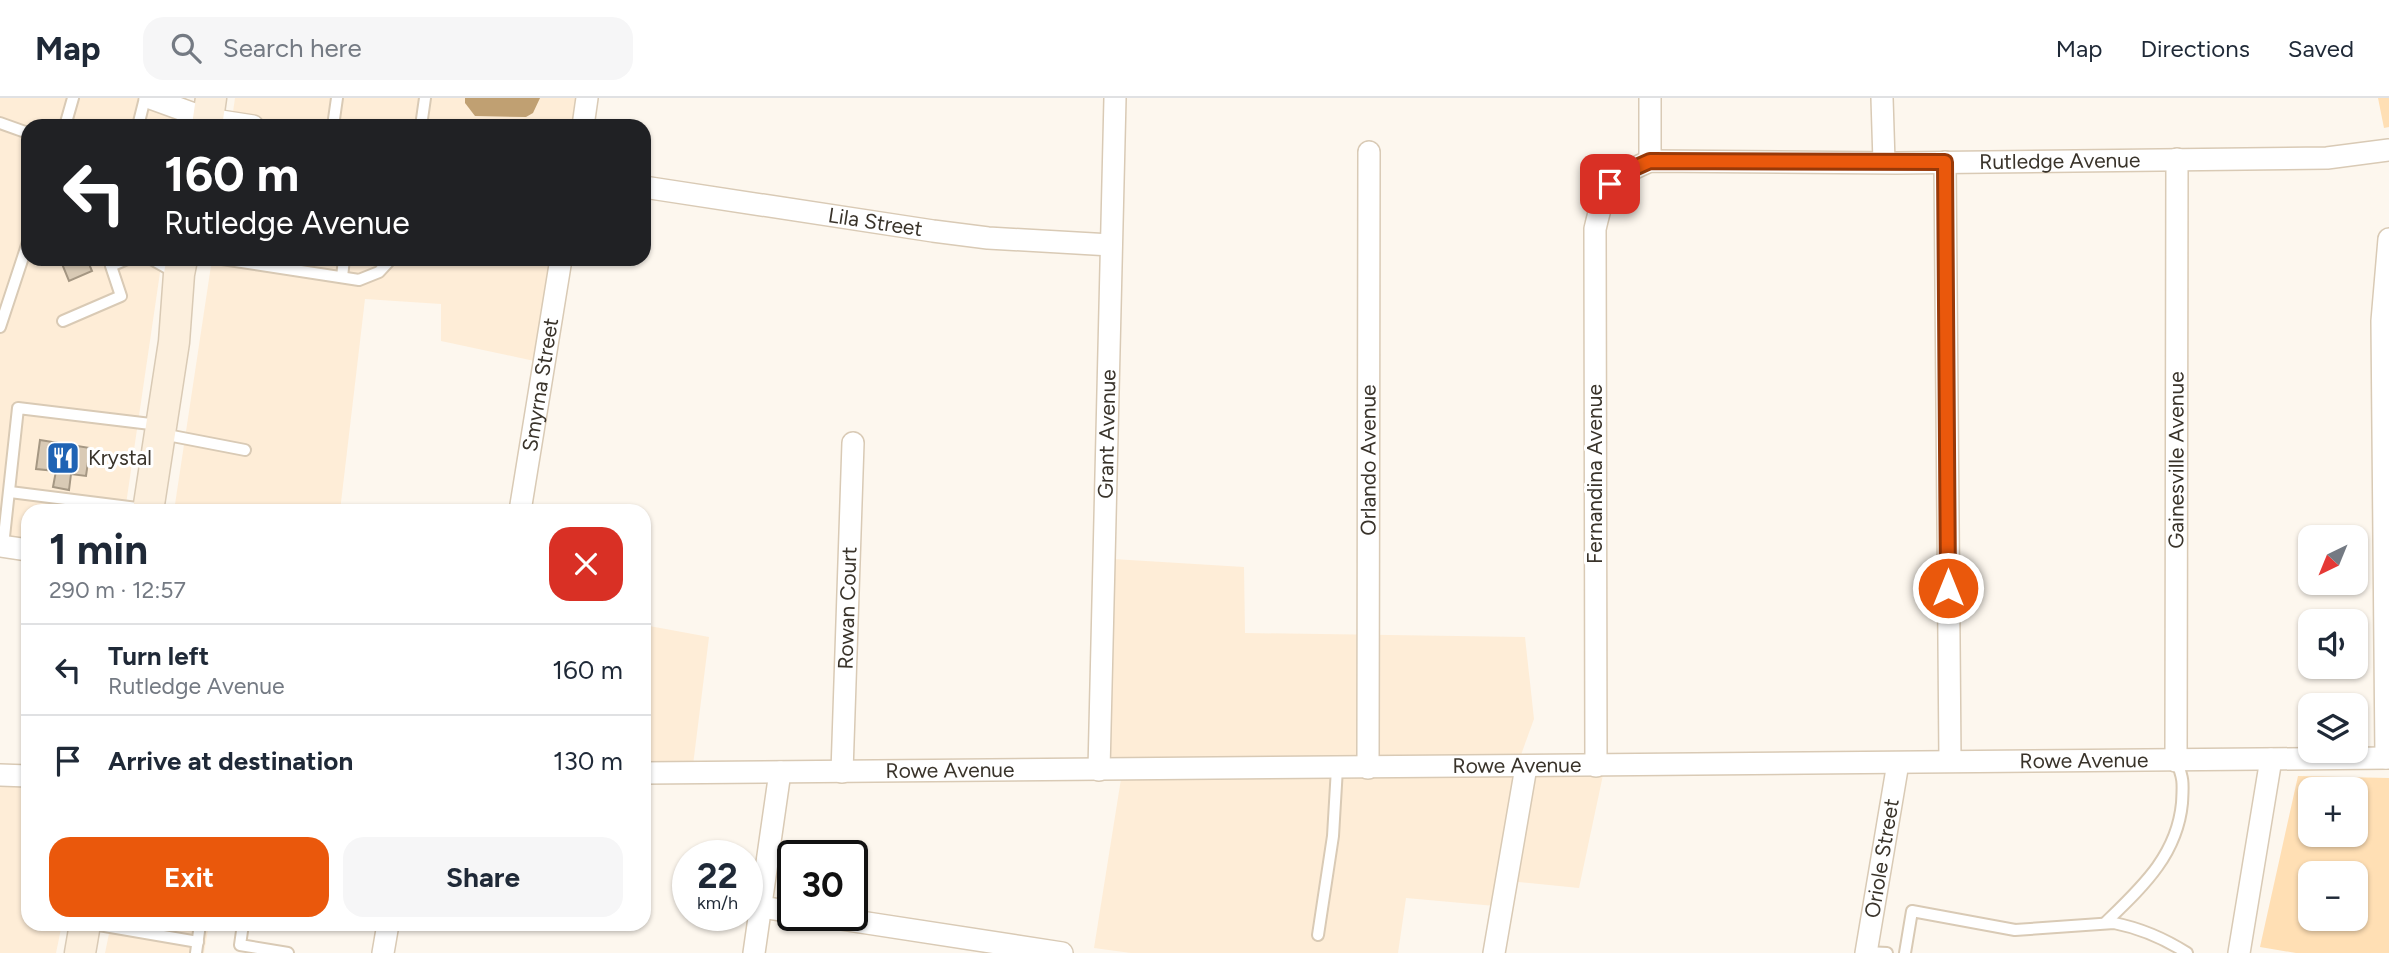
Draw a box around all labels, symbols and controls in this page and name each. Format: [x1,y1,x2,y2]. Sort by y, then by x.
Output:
search box [143,17,633,80]
text: Map [35,29,101,68]
icon: search [167,29,205,67]
text: Search here [223,32,362,64]
text: Map [2056,34,2102,63]
text: Directions [2140,34,2250,63]
text: Saved [2288,34,2354,63]
text: 160 m [164,144,299,203]
icon: left [49,147,140,238]
street label: Rutledge Avenue [1979,147,2141,174]
pin [1580,154,1640,214]
icon: arrive [1591,165,1629,203]
street label: Lila Street [826,202,924,241]
text: Rutledge Avenue [164,204,410,242]
street label: Smyrna Street [517,316,563,453]
street label: Grant Avenue [1092,369,1121,499]
street label: Gainesville Avenue [2163,371,2189,549]
street label: Orlando Avenue [1355,384,1381,536]
street label: Fernandina Avenue [1582,384,1607,564]
restaurant icon: Krystal [44,439,82,477]
place label: Krystal [88,445,152,470]
text: 1 min [49,524,148,575]
north arrow [2298,525,2368,595]
map controls [2298,525,2368,931]
button: close [549,527,623,601]
street label: Rowan Court [832,546,862,670]
position arrow [1911,551,1985,625]
text: 290 m · 12:57 [49,576,186,604]
button: sound [2298,609,2368,679]
text: Turn left [108,640,209,672]
icon: left [49,651,87,689]
text: 160 m [552,654,623,686]
text: Rutledge Avenue [108,672,285,700]
button: layers [2298,693,2368,763]
icon: arrive [49,742,87,780]
text: Arrive at destination [108,745,353,777]
text: 130 m [553,745,623,777]
street label: Rowe Avenue [2019,747,2149,773]
street label: Rowe Avenue [1452,752,1582,778]
street label: Rowe Avenue [885,757,1015,783]
button: + [2298,777,2368,847]
street label: Oriole Street [1859,797,1904,920]
button: Exit [49,837,329,917]
button: Share [343,837,623,917]
speed limit sign: 30 [777,840,868,931]
text: 22 [697,855,738,897]
button: − [2298,861,2368,931]
text: km/h [697,892,738,914]

